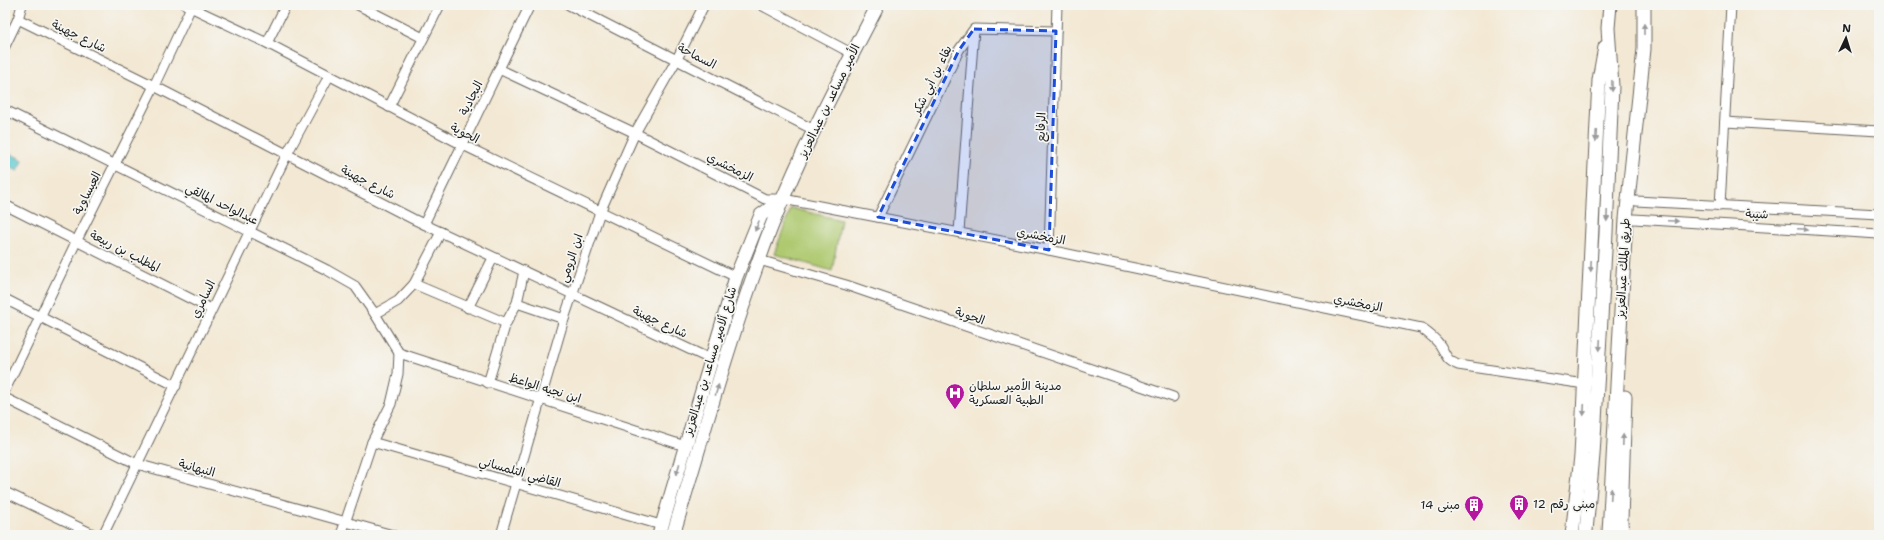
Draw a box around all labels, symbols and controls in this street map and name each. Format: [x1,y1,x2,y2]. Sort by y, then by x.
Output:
street label: شارع جهينة [49,16,109,57]
north arrow [1826,18,1866,58]
text: N [1842,21,1852,36]
one-way arrow [1641,22,1647,35]
street label: السماحة [675,39,719,73]
street label: الأمير مساعد بن عبدالعزيز [794,41,864,162]
street label: بقاء بن أبي شكر [908,43,958,120]
street label: البجادية [456,78,486,118]
one-way arrow [1609,80,1615,93]
street label: الرفايع [1032,112,1051,142]
street label: الحوية [448,119,482,147]
one-way arrow [1593,130,1599,143]
street label: الزمخشري [704,149,756,186]
street label: شارع جهينة [338,162,398,203]
street label: العيساوية [69,169,105,217]
street label: عبدالواحد المالقي [182,180,261,231]
street label: شيبة [1745,205,1769,223]
one-way arrow [1603,210,1610,222]
street label: طريق الملك عبدالعزيز [1612,217,1634,320]
one-way arrow [1667,218,1679,225]
one-way arrow [753,220,760,232]
street label: الزمخشري [1015,223,1067,250]
street label: المطلب بن ربيعة [87,226,163,276]
one-way arrow [1797,226,1809,233]
street label: ابن الرومي [555,231,590,286]
one-way arrow [1587,260,1594,272]
street label: السامري [187,277,220,321]
street label: شارع ألامير مساعد بن عبدالعزيز [679,285,741,439]
street label: الزمخشري [1332,290,1384,317]
street label: شارع جهينة [630,302,690,343]
street label: الحوية [953,303,987,329]
one-way arrow [1596,339,1603,351]
street label: ابن نجيه الواعظ [507,369,583,407]
place label: مدينة الأمير سلطان الطبية العسكرية [969,378,1061,408]
hospital icon: مدينة الأمير سلطان الطبية العسكرية [944,382,966,410]
one-way arrow [714,384,720,396]
one-way arrow [1580,404,1587,416]
one-way arrow [1620,434,1627,446]
street label: القاضي التلمساني [477,453,563,494]
street label: النبهانية [177,455,217,481]
one-way arrow [675,464,681,476]
one-way arrow [1607,488,1614,500]
building icon: مبنى رقم 12 [1508,493,1530,521]
building icon: مبنى 14 [1463,494,1485,522]
place label: مبنى رقم 12 [1533,496,1595,513]
place label: مبنى 14 [1420,497,1460,513]

